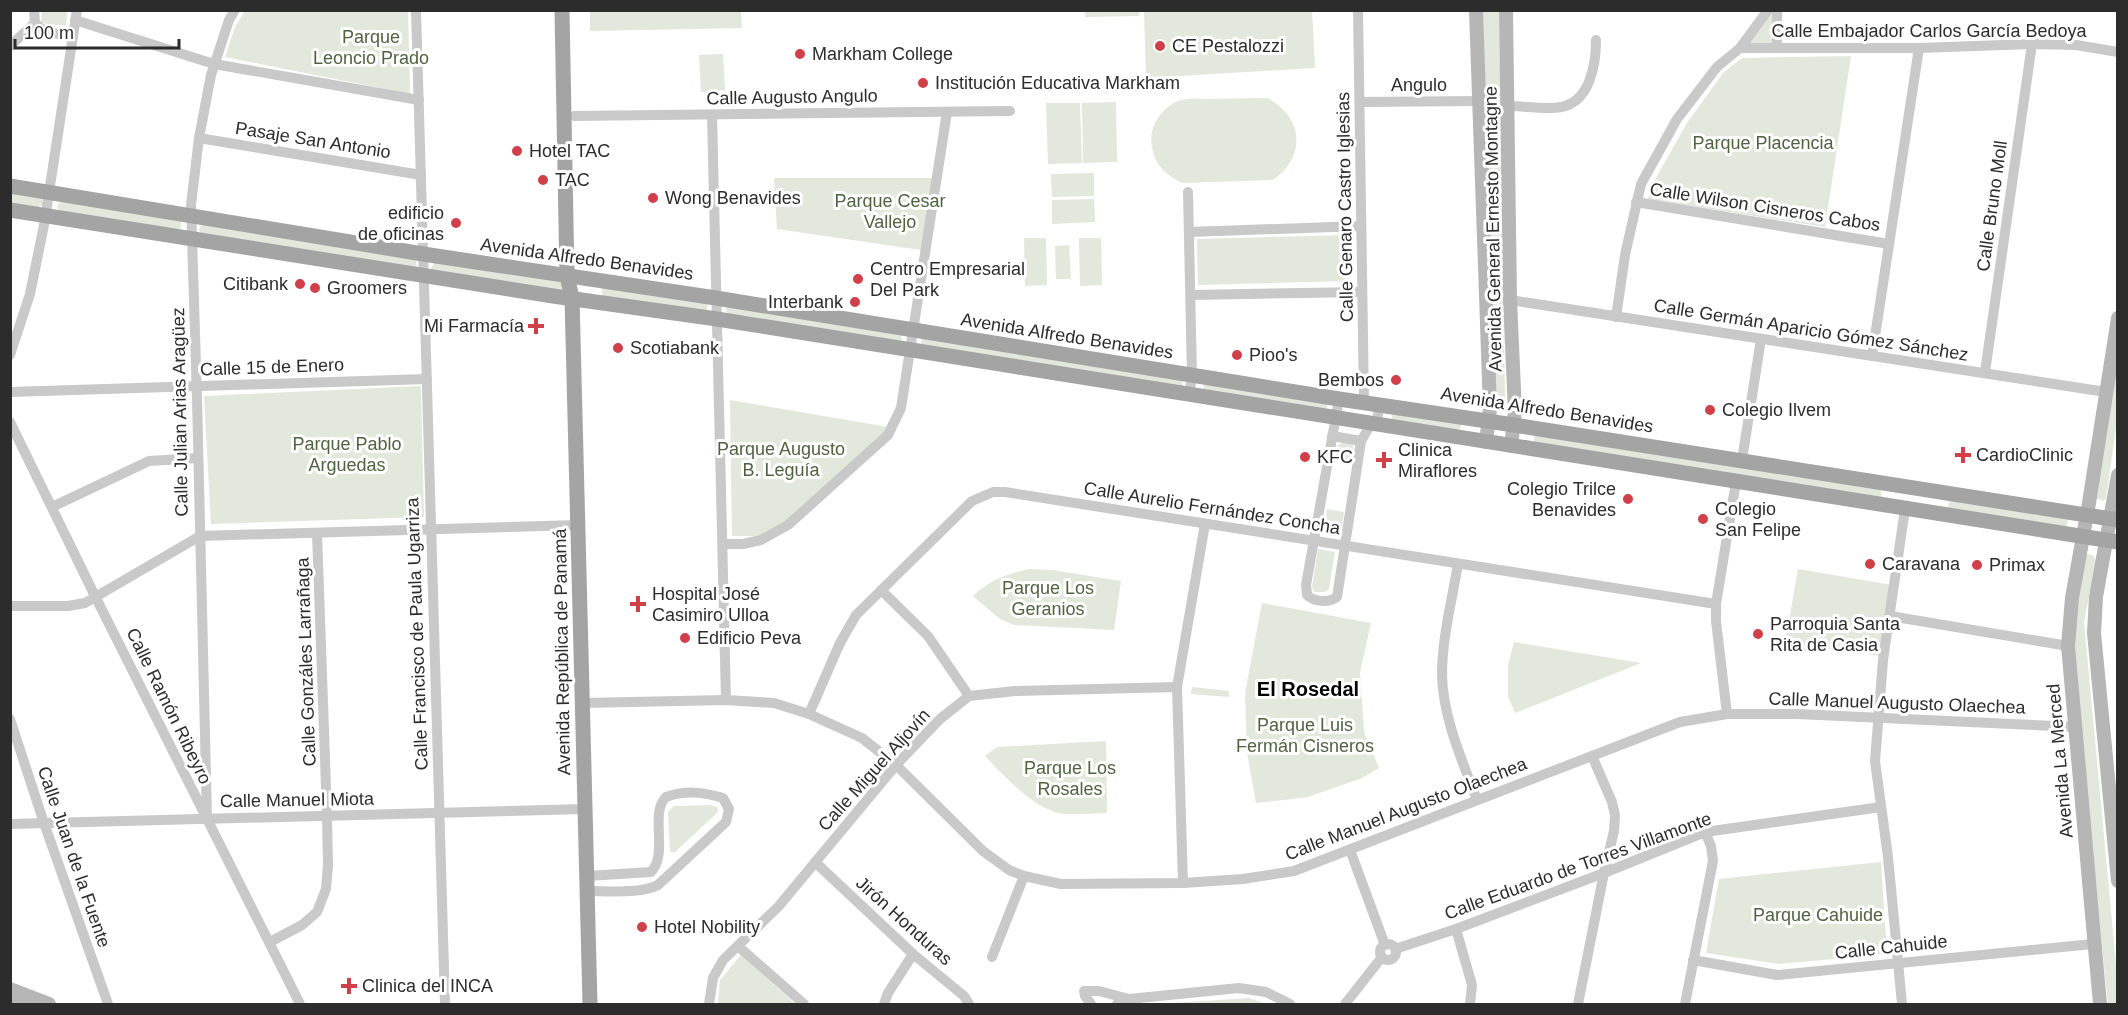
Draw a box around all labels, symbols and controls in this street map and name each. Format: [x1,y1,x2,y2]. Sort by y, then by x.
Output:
scale bar [15,12,178,50]
street label: Calle Embajador Carlos García Bedoya [1771,21,2088,41]
text: 100 m [24,23,74,43]
park label: Parque Leoncio Prado [313,27,429,68]
place label: CE Pestalozzi [1172,36,1284,56]
marker: CE Pestalozzi [1153,39,1167,53]
place label: Markham College [812,44,953,64]
marker: Markham College [793,47,807,61]
place label: Institución Educativa Markham [935,73,1180,93]
street label: Angulo [1391,75,1447,95]
marker: Institución Educativa Markham [916,76,930,90]
street label: Calle Augusto Angulo [706,86,878,108]
street label: Avenida General Ernesto Montagne [1481,86,1505,372]
street label: Calle Genaro Castro Iglesias [1333,92,1357,322]
street label: Pasaje San Antonio [234,118,392,162]
park label: Parque Placencia [1692,133,1835,153]
street label: Calle Bruno Moll [1973,139,2011,273]
place label: Hotel TAC [529,141,610,161]
marker: Hotel TAC [510,144,524,158]
place label: TAC [555,170,590,190]
marker: TAC [536,173,550,187]
street label: Calle Wilson Cisneros Cabos [1648,179,1882,235]
place label: Wong Benavides [665,188,801,208]
marker: Wong Benavides [646,191,660,205]
park label: Parque Cesar Vallejo [834,191,946,232]
place label: edificio de oficinas [358,203,444,244]
marker: edificio de oficinas [449,216,463,230]
street label: Avenida Alfredo Benavides [479,234,695,284]
place label: Centro Empresarial Del Park [870,259,1025,300]
marker: Centro Empresarial Del Park [851,272,865,286]
place label: Citibank [223,274,289,294]
marker: Citibank [293,277,307,291]
place label: Groomers [327,278,407,298]
marker: Groomers [308,281,322,295]
place label: Interbank [768,292,844,312]
marker: Interbank [848,295,862,309]
street label: Calle Germán Aparicio Gómez Sánchez [1652,295,1970,365]
street label: Calle Julian Arias Aragüez [168,307,192,517]
street label: Avenida Alfredo Benavides [959,309,1175,363]
place label: Mi Farmacía [424,316,525,336]
marker: Mi Farmacía [529,319,543,333]
place label: Scotiabank [630,338,720,358]
marker: Scotiabank [611,341,625,355]
place label: Pioo's [1249,345,1297,365]
marker: Pioo's [1230,348,1244,362]
street label: Calle 15 de Enero [200,354,344,380]
place label: Bembos [1318,370,1384,390]
marker: Bembos [1389,373,1403,387]
street label: Avenida Alfredo Benavides [1439,383,1655,437]
place label: Colegio Ilvem [1722,400,1831,420]
marker: Colegio Ilvem [1703,403,1717,417]
park label: Parque Pablo Arguedas [292,434,402,475]
park label: Parque Augusto B. Leguía [717,439,845,480]
place label: Clinica Miraflores [1398,440,1477,481]
place label: CardioClinic [1976,445,2073,465]
marker: CardioClinic [1954,446,1972,464]
place label: KFC [1317,447,1353,467]
marker: KFC [1298,450,1312,464]
marker: Clinica Miraflores [1375,451,1393,469]
street label: Calle Aurelio Fernández Concha [1082,478,1343,538]
place label: Colegio Trilce Benavides [1507,479,1616,520]
marker: Colegio Trilce Benavides [1621,492,1635,506]
street label: Calle Francisco de Paula Ugarriza [402,496,432,771]
place label: Colegio San Felipe [1715,499,1801,540]
marker: Colegio San Felipe [1696,512,1710,526]
street label: Avenida República de Panamá [550,527,574,776]
place label: Caravana [1882,554,1961,574]
place label: Primax [1989,555,2045,575]
street label: Calle Gonzáles Larrañaga [292,556,320,767]
marker: Caravana [1863,557,1877,571]
marker: Primax [1970,558,1984,572]
park label: Parque Los Geranios [1002,578,1094,619]
place label: Hospital José Casimiro Ulloa [652,584,770,625]
marker: Hospital José Casimiro Ulloa [629,595,647,613]
place label: Parroquia Santa Rita de Casia [1770,614,1901,655]
street label: Calle Ramón Ribeyro [123,625,215,787]
marker: Parroquia Santa Rita de Casia [1751,627,1765,641]
place label: Edificio Peva [697,628,802,648]
marker: Edificio Peva [678,631,692,645]
district label: El Rosedal [1257,678,1359,700]
street label: Avenida La Merced [2043,683,2077,839]
street label: Calle Manuel Augusto Olaechea [1768,689,2027,718]
street label: Calle Miguel Aljovín [814,705,934,835]
park label: Parque Luis Fermán Cisneros [1236,715,1374,756]
street label: Calle Manuel Augusto Olaechea [1282,753,1531,864]
park label: Parque Los Rosales [1024,758,1116,799]
street label: Calle Juan de la Fuente [34,764,114,950]
street label: Calle Manuel Miota [220,789,375,811]
street label: Calle Eduardo de Torres Villamonte [1442,808,1714,924]
street label: Jirón Honduras [852,873,956,969]
park label: Parque Cahuide [1753,905,1883,925]
place label: Hotel Nobility [654,917,760,937]
marker: Hotel Nobility [635,920,649,934]
street label: Calle Cahuide [1834,931,1948,963]
place label: Clinica del INCA [362,976,493,996]
marker: Clinica del INCA [340,977,358,995]

